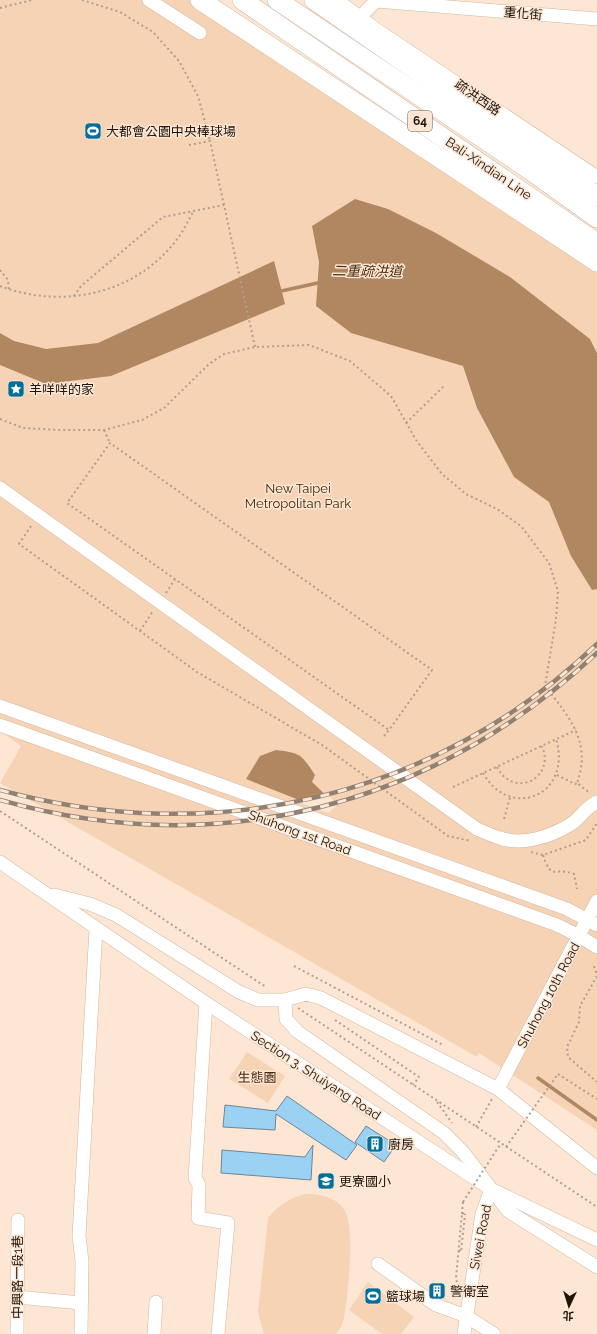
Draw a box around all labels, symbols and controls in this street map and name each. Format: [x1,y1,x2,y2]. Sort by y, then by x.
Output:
street label: 重化街 [503,4,543,23]
street label: 疏洪西路 [452,77,503,118]
road number: 64 [408,111,432,131]
sports icon: 大都會公園中央棒球場 [83,121,103,141]
place label: 大都會公園中央棒球場 [106,124,236,139]
street label: Bali-Xindian Line [443,134,535,203]
water label: 二重疏洪道 [332,262,404,280]
place icon: 羊咩咩的家 [6,379,26,399]
place label: 羊咩咩的家 [29,382,94,397]
park label: New Taipei Metropolitan Park [245,481,351,511]
street label: Shuhong 1st Road [246,807,353,858]
street label: Shuhong 10th Road [514,940,583,1051]
street label: Section 3, Shuiyang Road [248,1028,383,1123]
park label: 生態園 [237,1070,277,1085]
building icon: 廚房 [365,1134,385,1154]
place label: 廚房 [388,1137,414,1152]
school or university icon: 更寮國小 [316,1171,336,1191]
place label: 更寮國小 [339,1174,391,1189]
street label: Siwei Road [467,1203,494,1271]
street label: 中興路一段1巷 [10,1235,25,1319]
building icon: 警衛室 [427,1281,447,1301]
place label: 警衛室 [450,1284,489,1299]
sports icon: 籃球場 [363,1286,383,1306]
north arrow [549,1286,589,1326]
place label: 籃球場 [386,1289,425,1304]
text: 北 [562,1309,574,1322]

